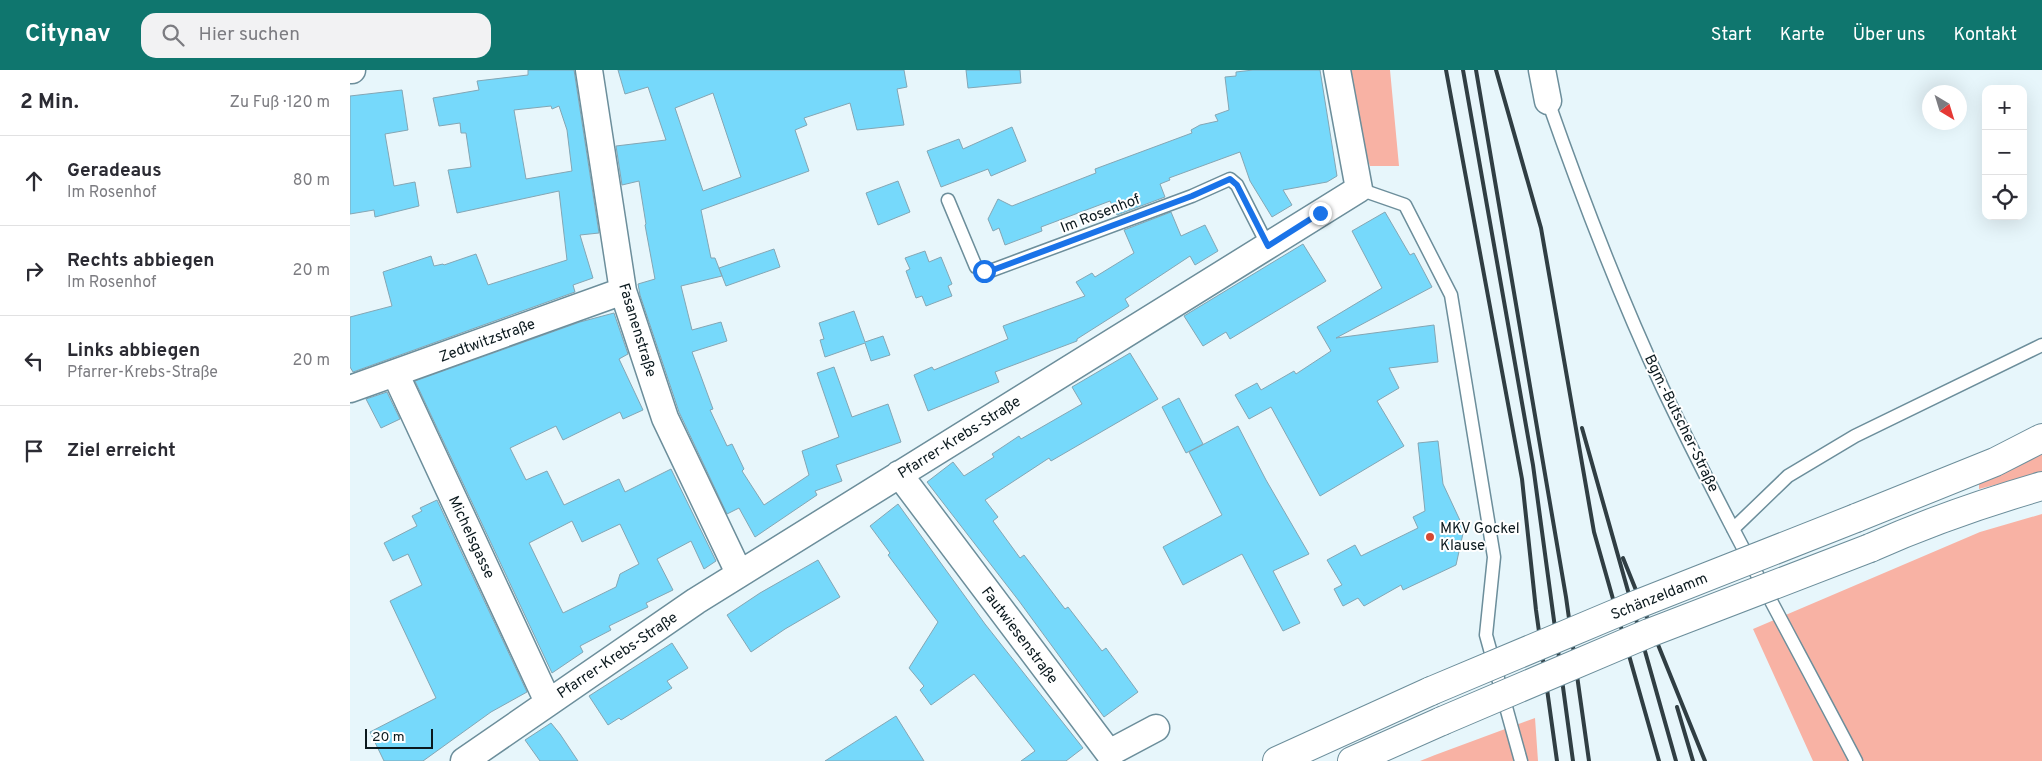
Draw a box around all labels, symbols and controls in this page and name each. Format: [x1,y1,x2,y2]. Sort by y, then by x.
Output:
search box [141,13,491,58]
text: Citynav [25,20,111,50]
icon: search [159,21,187,49]
text: Hier suchen [199,23,300,47]
text: Start [1711,24,1752,47]
text: Karte [1780,24,1825,47]
text: Über uns [1853,24,1925,47]
text: Kontakt [1953,24,2017,47]
north arrow [1922,85,1967,130]
map controls [1982,85,2027,220]
button: + [1982,85,2027,130]
text: 2 Min. [20,89,79,116]
text: Zu Fuß · 120 m [230,93,330,113]
button: − [1982,130,2027,175]
text: Geradeaus [67,159,162,183]
icon: ahead [20,167,48,195]
text: 80 m [293,171,330,191]
button: locate [1982,175,2027,220]
text: Im Rosenhof [67,183,156,203]
street label: Im Rosenhof [1058,191,1143,238]
route end [1309,202,1332,225]
text: Rechts abbiegen [67,249,215,273]
icon: right [20,257,48,285]
route start [973,260,996,283]
text: 20 m [293,261,330,281]
text: Im Rosenhof [67,273,156,293]
street label: Fasanenstraße [613,281,660,380]
street label: Zedtwitzstraße [437,315,538,368]
text: Links abbiegen [67,339,200,363]
icon: left [20,347,48,375]
text: 20 m [293,351,330,371]
street label: Bgm.-Butscher-Straße [1639,352,1722,496]
text: Pfarrer-Krebs-Straße [67,363,218,383]
street label: Pfarrer-Krebs-Straße [895,393,1025,484]
icon: arrive [20,437,48,465]
text: Ziel erreicht [67,439,176,463]
street label: Michelsgasse [443,493,498,582]
place label: MKV Gockel Klause [1440,520,1520,556]
marker: MKV Gockel Klause [1424,531,1436,543]
street label: Schänzeldamm [1608,569,1711,625]
street label: Fautwiesenstraße [976,584,1062,688]
street label: Pfarrer-Krebs-Straße [554,609,682,704]
scale bar [365,726,432,749]
text: 20 m [372,729,405,746]

